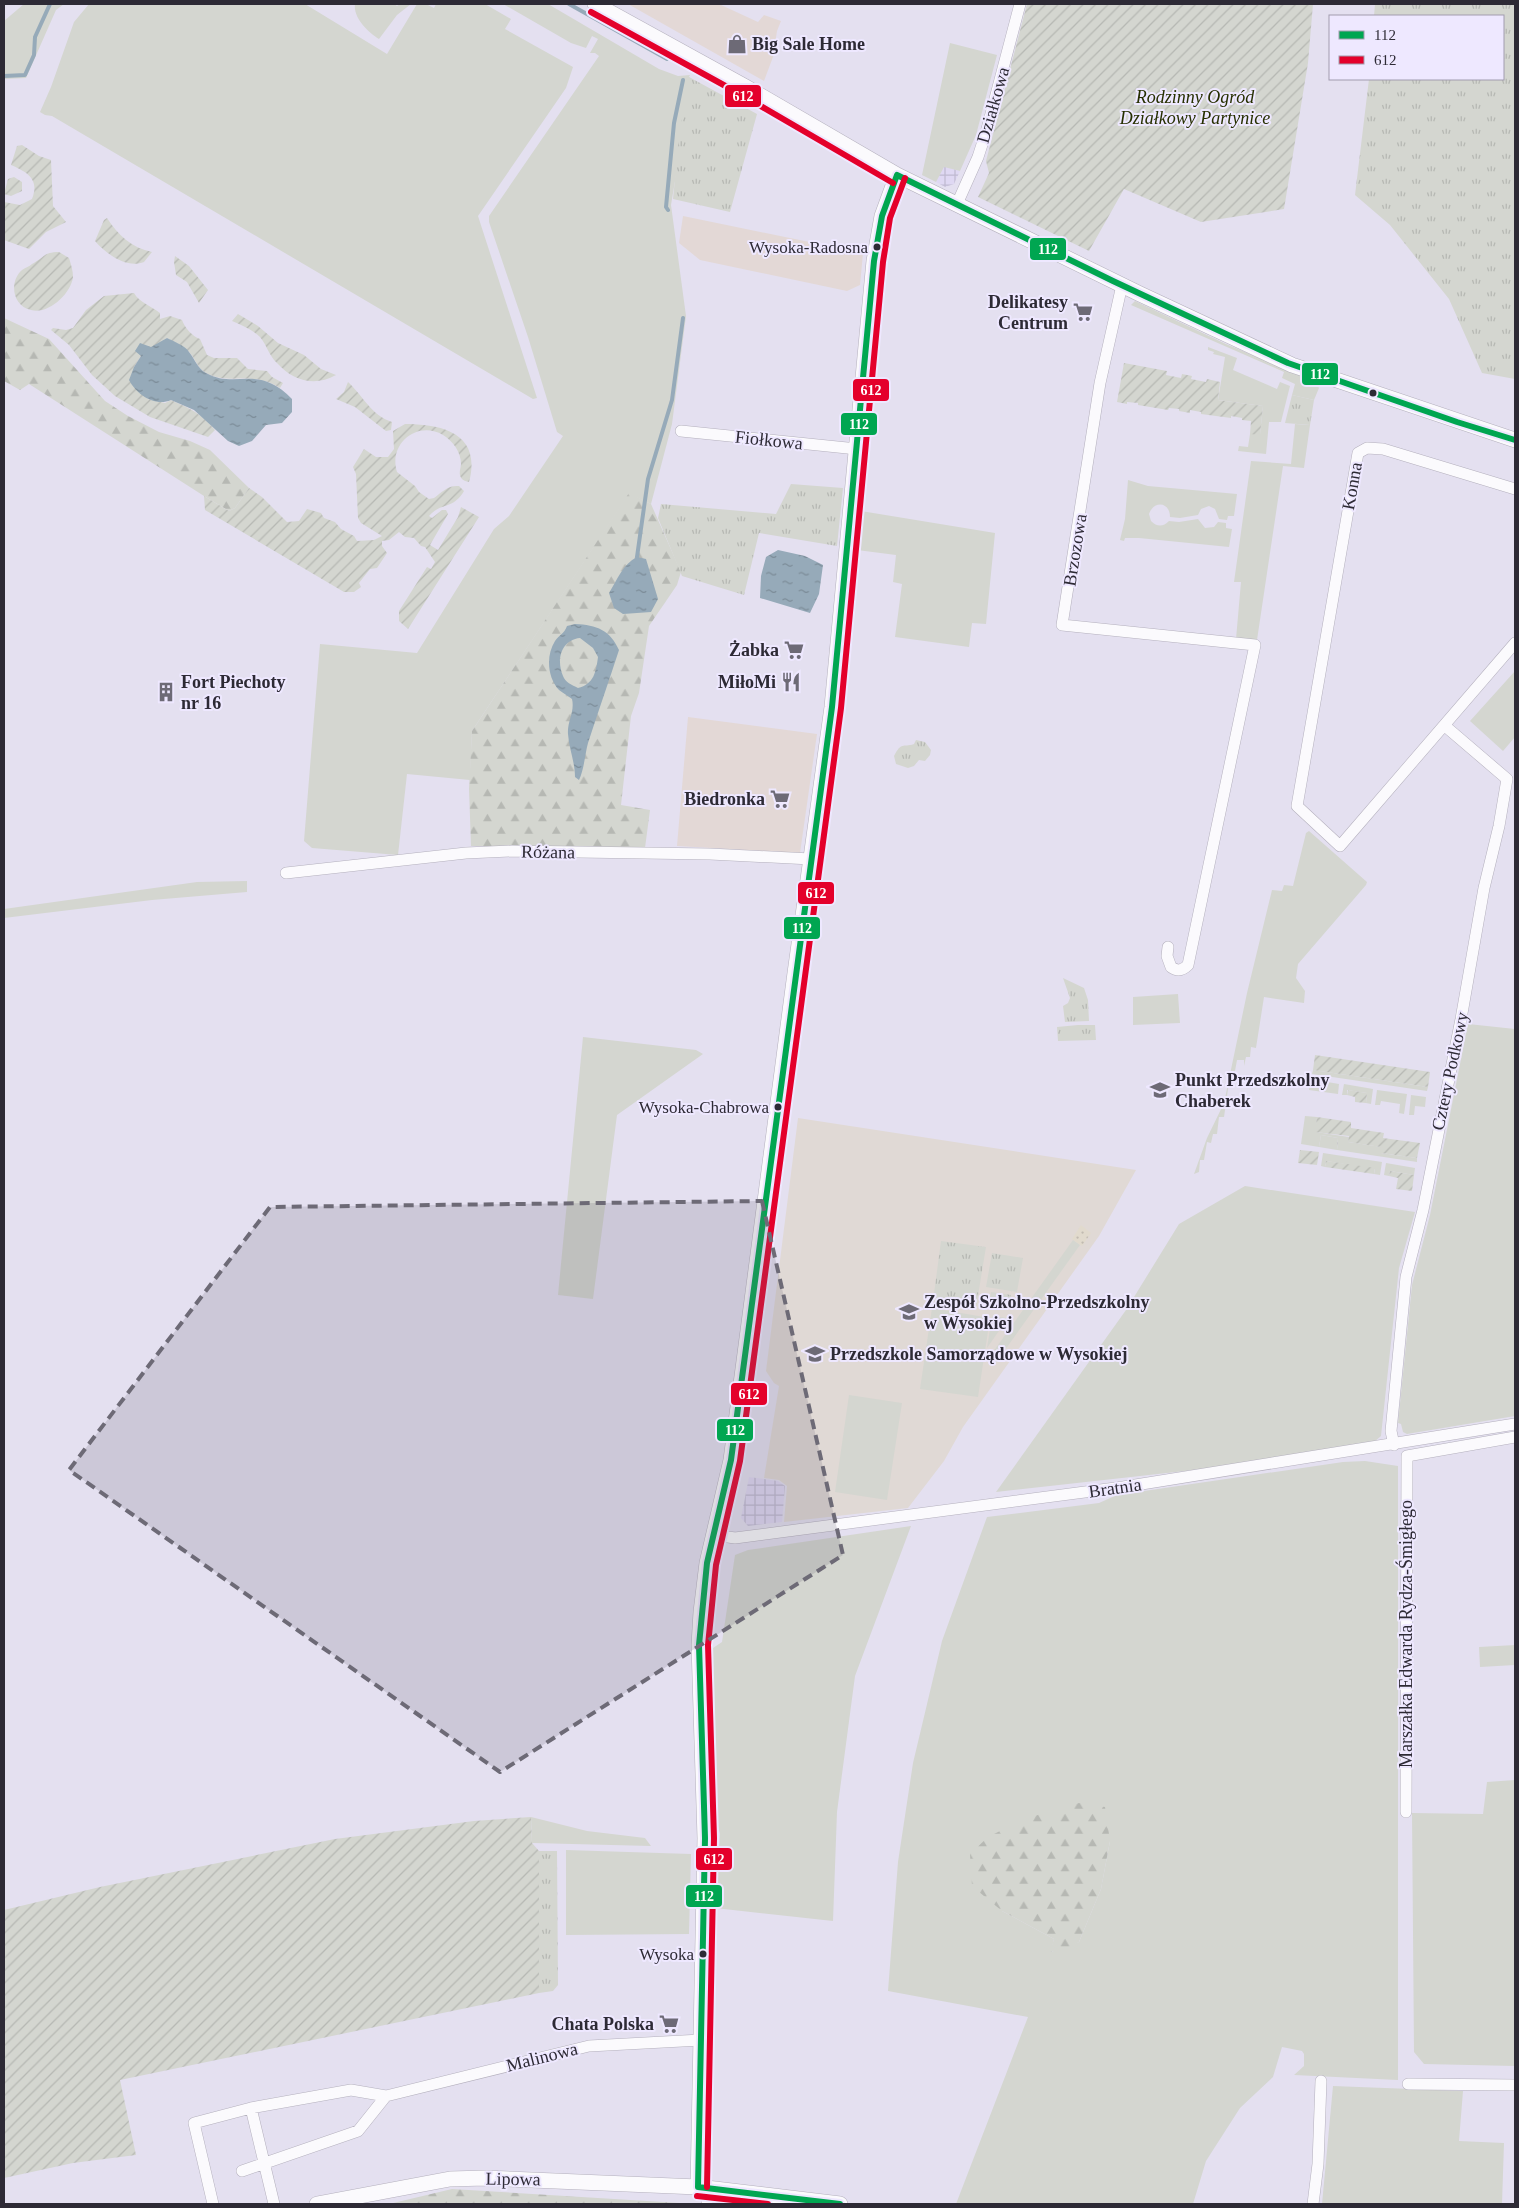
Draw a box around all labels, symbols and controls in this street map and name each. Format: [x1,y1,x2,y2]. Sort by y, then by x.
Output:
legend [1329,15,1504,80]
text: 112 [1374,27,1396,43]
shop icon: Big Sale Home [726,33,748,55]
place label: Big Sale Home [752,34,865,54]
text: 612 [1374,52,1397,68]
street label: Działkowa [973,65,1013,145]
line badge: 612 [724,84,762,108]
park label: Rodzinny Ogród Działkowy Partynice [1119,87,1270,128]
text: 612 [733,89,754,104]
line badge: 112 [1029,237,1067,261]
place label: Wysoka-Radosna [749,238,868,257]
marker: Wysoka-Radosna [872,242,882,252]
text: 112 [1038,242,1058,257]
place label: Delikatesy Centrum [988,292,1068,333]
supermarket icon: Delikatesy Centrum [1072,301,1094,323]
line badge: 112 [1301,362,1339,386]
text: 112 [1310,367,1330,382]
line badge: 612 [852,378,890,402]
text: 612 [861,383,882,398]
unlabelled marker [1368,388,1378,398]
line badge: 112 [840,412,878,436]
text: 112 [849,417,869,432]
street label: Fiołkowa [734,426,804,454]
street label: Konna [1338,461,1366,511]
street label: Brzozowa [1059,512,1091,588]
supermarket icon: Żabka [783,639,805,661]
place label: Żabka [729,640,779,660]
restaurant icon: MiłoMi [780,671,802,693]
place label: Fort Piechoty nr 16 [181,672,285,713]
place label: MiłoMi [718,672,776,692]
building icon: Fort Piechoty nr 16 [155,681,177,703]
supermarket icon: Biedronka [769,788,791,810]
place label: Biedronka [684,789,765,809]
street label: Różana [521,842,575,862]
line badge: 612 [797,881,835,905]
text: 612 [806,886,827,901]
line badge: 112 [783,916,821,940]
text: 112 [792,921,812,936]
street label: Cztery Podkowy [1428,1010,1472,1132]
place label: Punkt Przedszkolny Chaberek [1175,1070,1330,1111]
school or university icon: Punkt Przedszkolny Chaberek [1149,1079,1171,1101]
place label: Wysoka-Chabrowa [639,1098,769,1117]
marker: Wysoka-Chabrowa [773,1102,783,1112]
place label: Zespół Szkolno-Przedszkolny w Wysokiej [924,1292,1150,1333]
school or university icon: Zespół Szkolno-Przedszkolny w Wysokiej [898,1301,920,1323]
school or university icon: Przedszkole Samorządowe w Wysokiej [804,1343,826,1365]
place label: Przedszkole Samorządowe w Wysokiej [830,1344,1127,1364]
line badge: 612 [730,1382,768,1406]
text: 612 [739,1387,760,1402]
line badge: 112 [716,1418,754,1442]
text: 112 [725,1423,745,1438]
street label: Bratnia [1087,1474,1143,1502]
street label: Marszałka Edwarda Rydza-Śmigłego [1395,1500,1416,1768]
line badge: 612 [695,1847,733,1871]
text: 612 [704,1852,725,1867]
line badge: 112 [685,1884,723,1908]
text: 112 [694,1889,714,1904]
place label: Wysoka [639,1945,694,1964]
marker: Wysoka [698,1949,708,1959]
supermarket icon: Chata Polska [658,2013,680,2035]
place label: Chata Polska [551,2014,654,2034]
street label: Malinowa [504,2038,580,2076]
street label: Lipowa [485,2169,541,2189]

